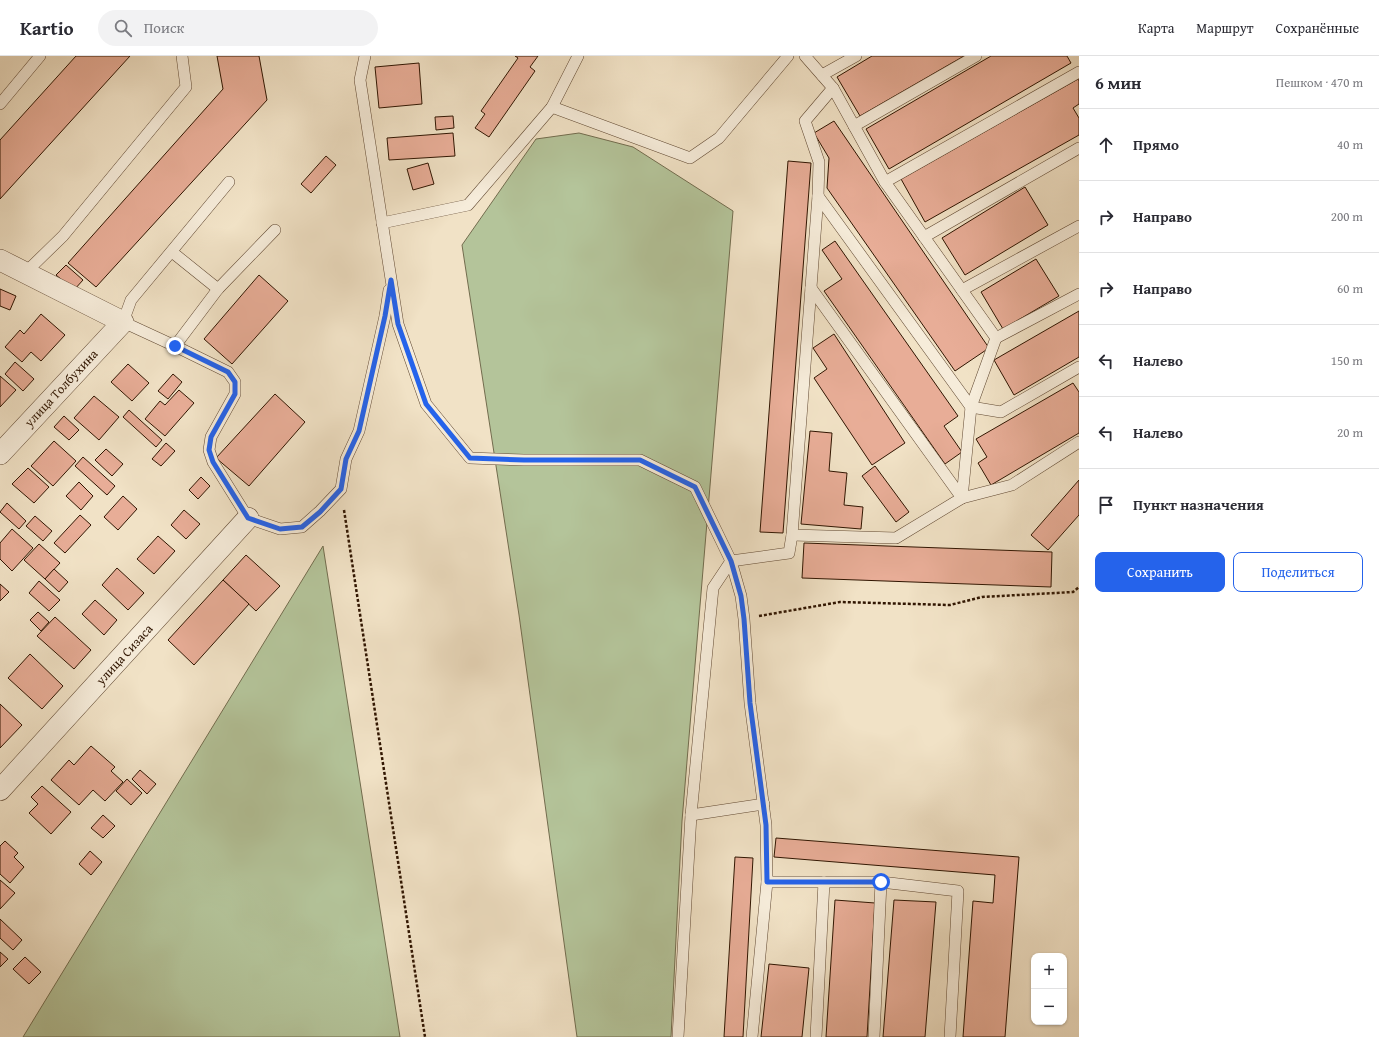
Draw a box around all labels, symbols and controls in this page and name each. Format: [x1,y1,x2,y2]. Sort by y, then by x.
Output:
search box [98,10,378,46]
text: Kartio [20,14,74,42]
icon: search [112,17,134,39]
text: Поиск [144,17,184,38]
text: Карта [1138,18,1174,38]
text: Маршрут [1196,18,1254,38]
text: Сохранённые [1276,18,1359,38]
text: 6 мин [1095,70,1141,95]
text: Пешком · 470 m [1276,73,1363,92]
icon: ahead [1095,134,1117,156]
text: Прямо [1133,134,1179,155]
text: 40 m [1337,135,1363,154]
icon: right [1095,206,1117,228]
text: Направо [1133,206,1192,227]
text: 200 m [1331,207,1363,226]
icon: right [1095,278,1117,300]
text: Направо [1133,278,1192,299]
text: 60 m [1337,279,1363,298]
route end [166,337,184,355]
street label: улица Толбухина [19,344,103,432]
icon: left [1095,350,1117,372]
text: Налево [1133,350,1183,371]
text: 150 m [1331,351,1363,370]
icon: left [1095,422,1117,444]
text: Налево [1133,422,1183,443]
text: 20 m [1337,423,1363,442]
icon: arrive [1095,494,1117,516]
text: Пункт назначения [1133,494,1264,515]
button: Сохранить [1095,552,1225,592]
button: Поделиться [1233,552,1363,592]
street label: улица Сизаса [90,619,157,689]
route start [872,873,890,891]
map controls [1031,953,1067,1025]
button: + [1031,953,1067,989]
button: − [1031,989,1067,1025]

